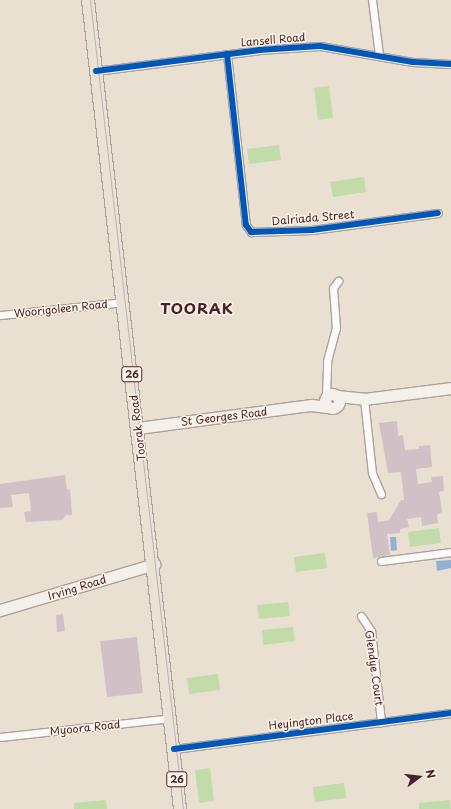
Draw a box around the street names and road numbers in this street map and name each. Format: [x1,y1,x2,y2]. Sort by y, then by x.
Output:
street label: Lansell Road [240,31,306,49]
street label: Dalriada Street [271,208,355,228]
street label: Woorigoleen Road [13,297,109,321]
road number: 26 [121,366,143,382]
street label: Toorak Road [127,394,149,462]
street label: St Georges Road [180,405,268,429]
street label: Irving Road [46,573,108,603]
street label: Glendye Court [362,629,386,707]
street label: Heyington Place [268,709,354,733]
street label: Myoora Road [49,718,121,738]
road number: 26 [166,771,188,787]

